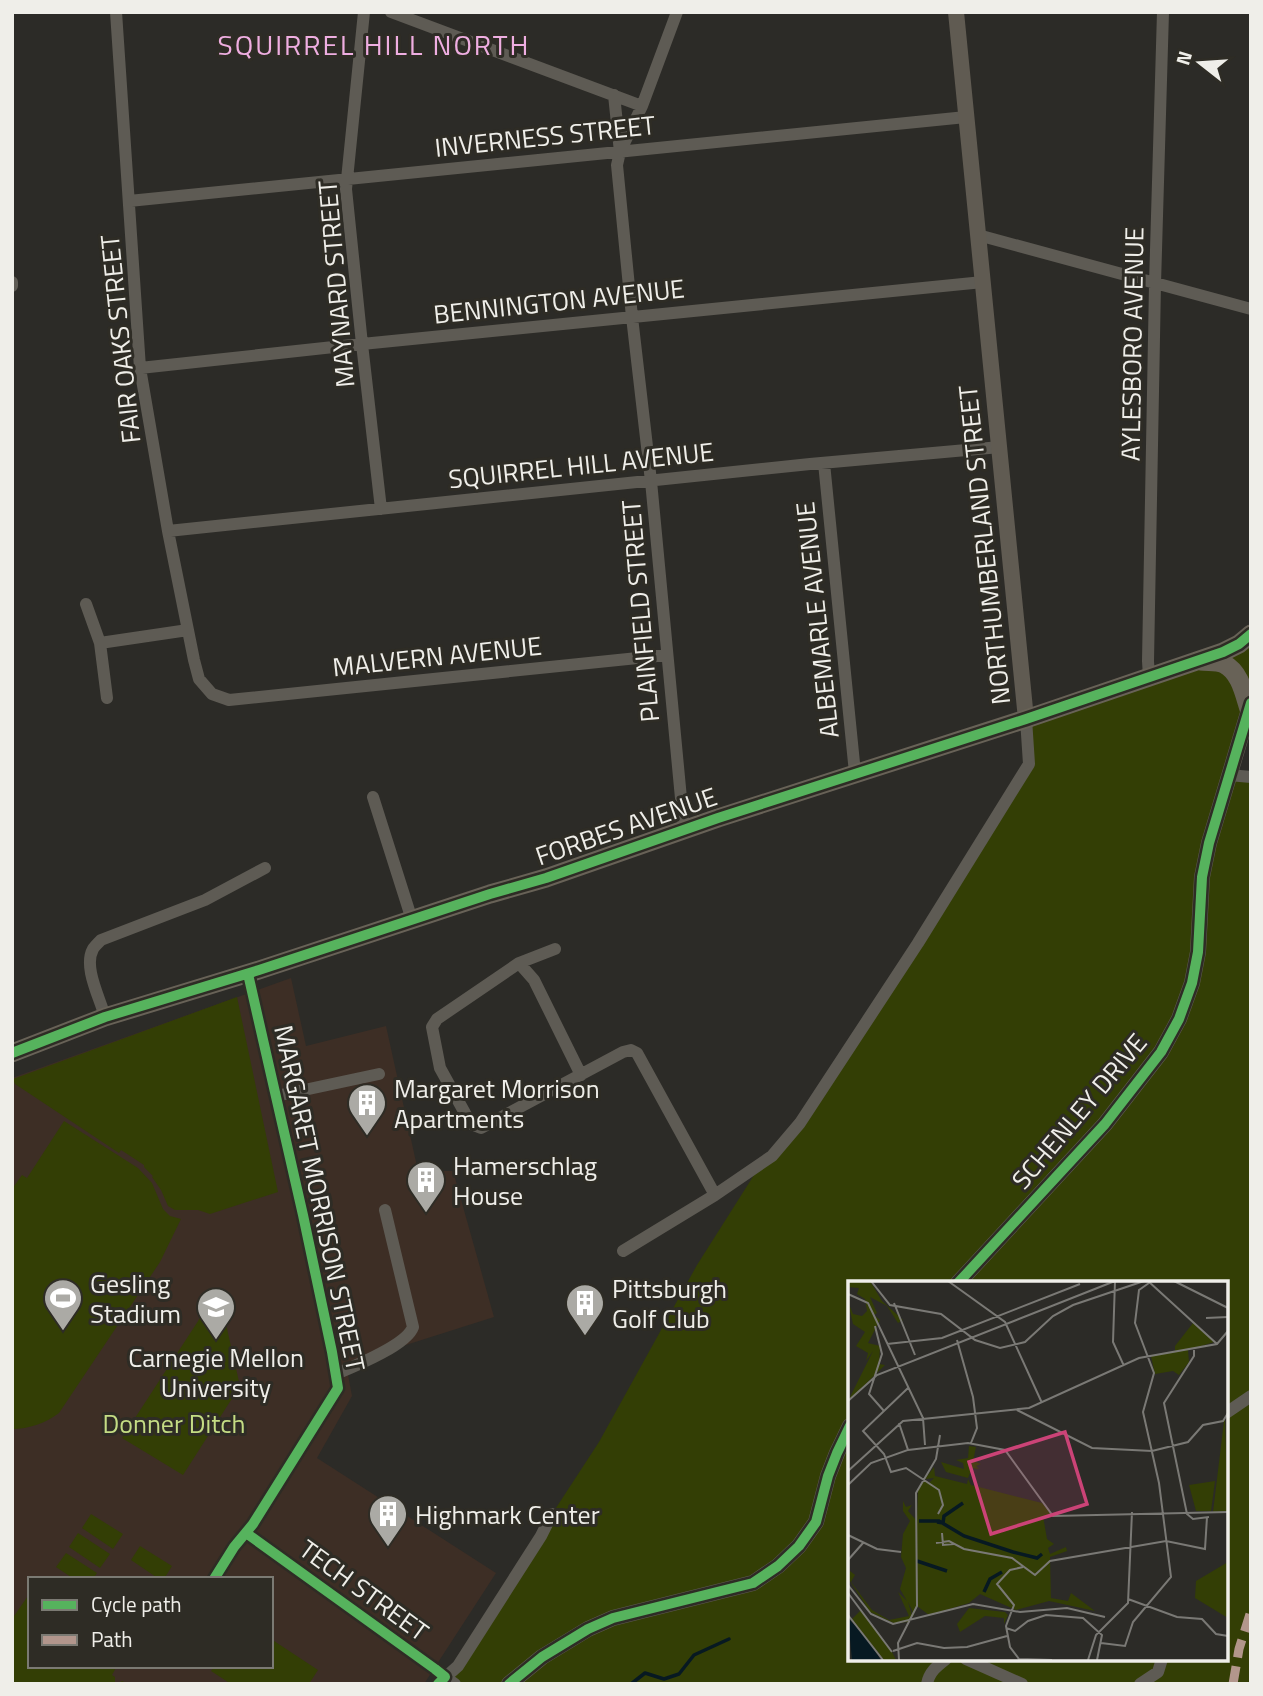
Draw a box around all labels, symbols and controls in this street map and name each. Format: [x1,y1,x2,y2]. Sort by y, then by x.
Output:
district label: SQUIRREL HILL NORTH [218,23,530,66]
north arrow [1165,28,1235,98]
text: N [1167,47,1199,68]
street label: INVERNESS STREET [433,105,657,167]
street label: MAYNARD STREET [307,178,364,389]
street label: AYLESBORO AVENUE [1110,227,1154,461]
street label: FAIR OAKS STREET [90,232,150,445]
street label: BENNINGTON AVENUE [432,268,686,334]
street label: NORTHUMBERLAND STREET [948,383,1020,707]
street label: SQUIRREL HILL AVENUE [446,432,716,498]
street label: PLAINFIELD STREET [611,498,669,724]
street label: ALBEMARLE AVENUE [785,500,849,740]
street label: MALVERN AVENUE [331,626,543,686]
street label: FORBES AVENUE [530,777,722,875]
street label: MARGARET MORRISON STREET [264,1021,376,1375]
street label: SCHENLEY DRIVE [1002,1025,1156,1197]
place label: Margaret Morrison Apartments [394,1069,600,1138]
building icon: Margaret Morrison Apartments [346,1082,388,1137]
place label: Hamerschlag House [453,1146,597,1215]
building icon: Hamerschlag House [405,1159,447,1214]
place label: Gesling Stadium [90,1264,181,1333]
place label: Pittsburgh Golf Club [612,1269,727,1338]
sports icon: Gesling Stadium [42,1277,84,1332]
inset map [848,1281,1228,1661]
building icon: Pittsburgh Golf Club [564,1282,606,1337]
school or university icon: Carnegie Mellon University [195,1286,237,1341]
place label: Carnegie Mellon University [128,1338,304,1407]
park label: Donner Ditch [102,1404,246,1443]
building icon: Highmark Center [367,1493,409,1548]
place label: Highmark Center [415,1495,600,1534]
street label: TECH STREET [291,1530,437,1650]
legend [28,1577,273,1668]
text: Cycle path [91,1588,182,1620]
text: Path [91,1623,133,1655]

